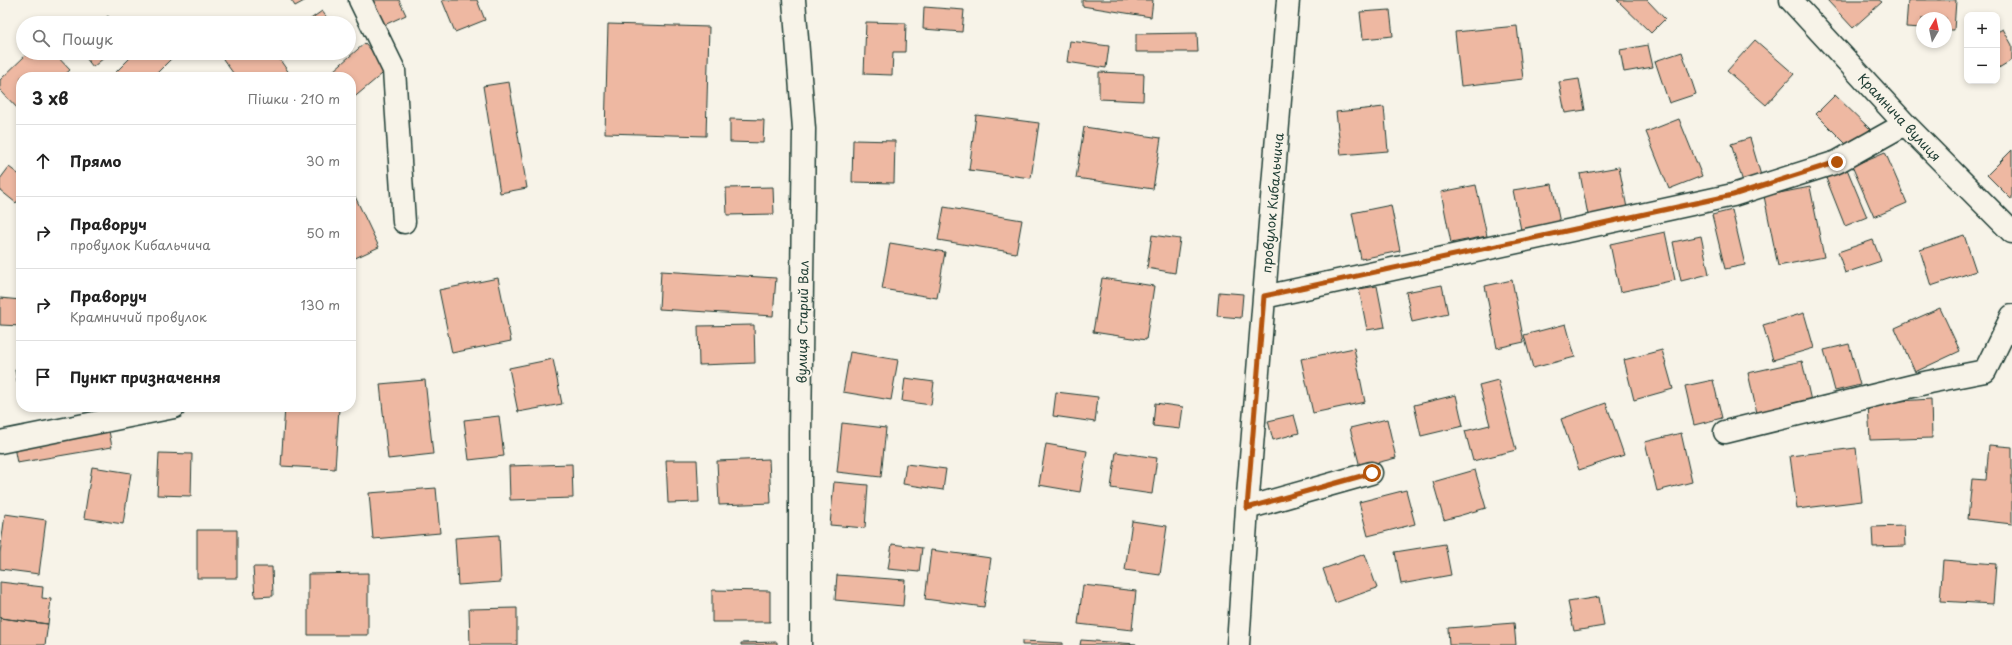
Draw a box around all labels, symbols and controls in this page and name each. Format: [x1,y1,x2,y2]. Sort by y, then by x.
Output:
north arrow [1916,12,1952,48]
map controls [1964,12,2000,84]
button: + [1964,12,2000,48]
search box [16,16,356,60]
icon: search [30,27,52,49]
text: Пошук [62,27,113,50]
button: − [1964,48,2000,84]
street label: Крамнича вулиця [1854,69,1946,165]
text: 3 хв [32,85,68,111]
text: Пішки · 210 m [248,89,340,108]
street label: провулок Кибальчича [1256,131,1288,274]
text: Прямо [70,149,121,172]
icon: ahead [32,150,54,172]
text: 30 m [306,151,340,170]
route end [1828,153,1846,171]
text: Праворуч [70,212,147,235]
icon: right [32,222,54,244]
text: 50 m [306,223,340,242]
text: провулок Кибальчича [70,235,211,254]
street label: вулиця Старий Вал [791,260,813,384]
text: Праворуч [70,284,147,307]
icon: right [32,294,54,316]
text: 130 m [301,295,340,314]
text: Крамничий провулок [70,307,207,326]
text: Пункт призначення [70,365,221,388]
icon: arrive [32,366,54,388]
route start [1363,464,1381,482]

